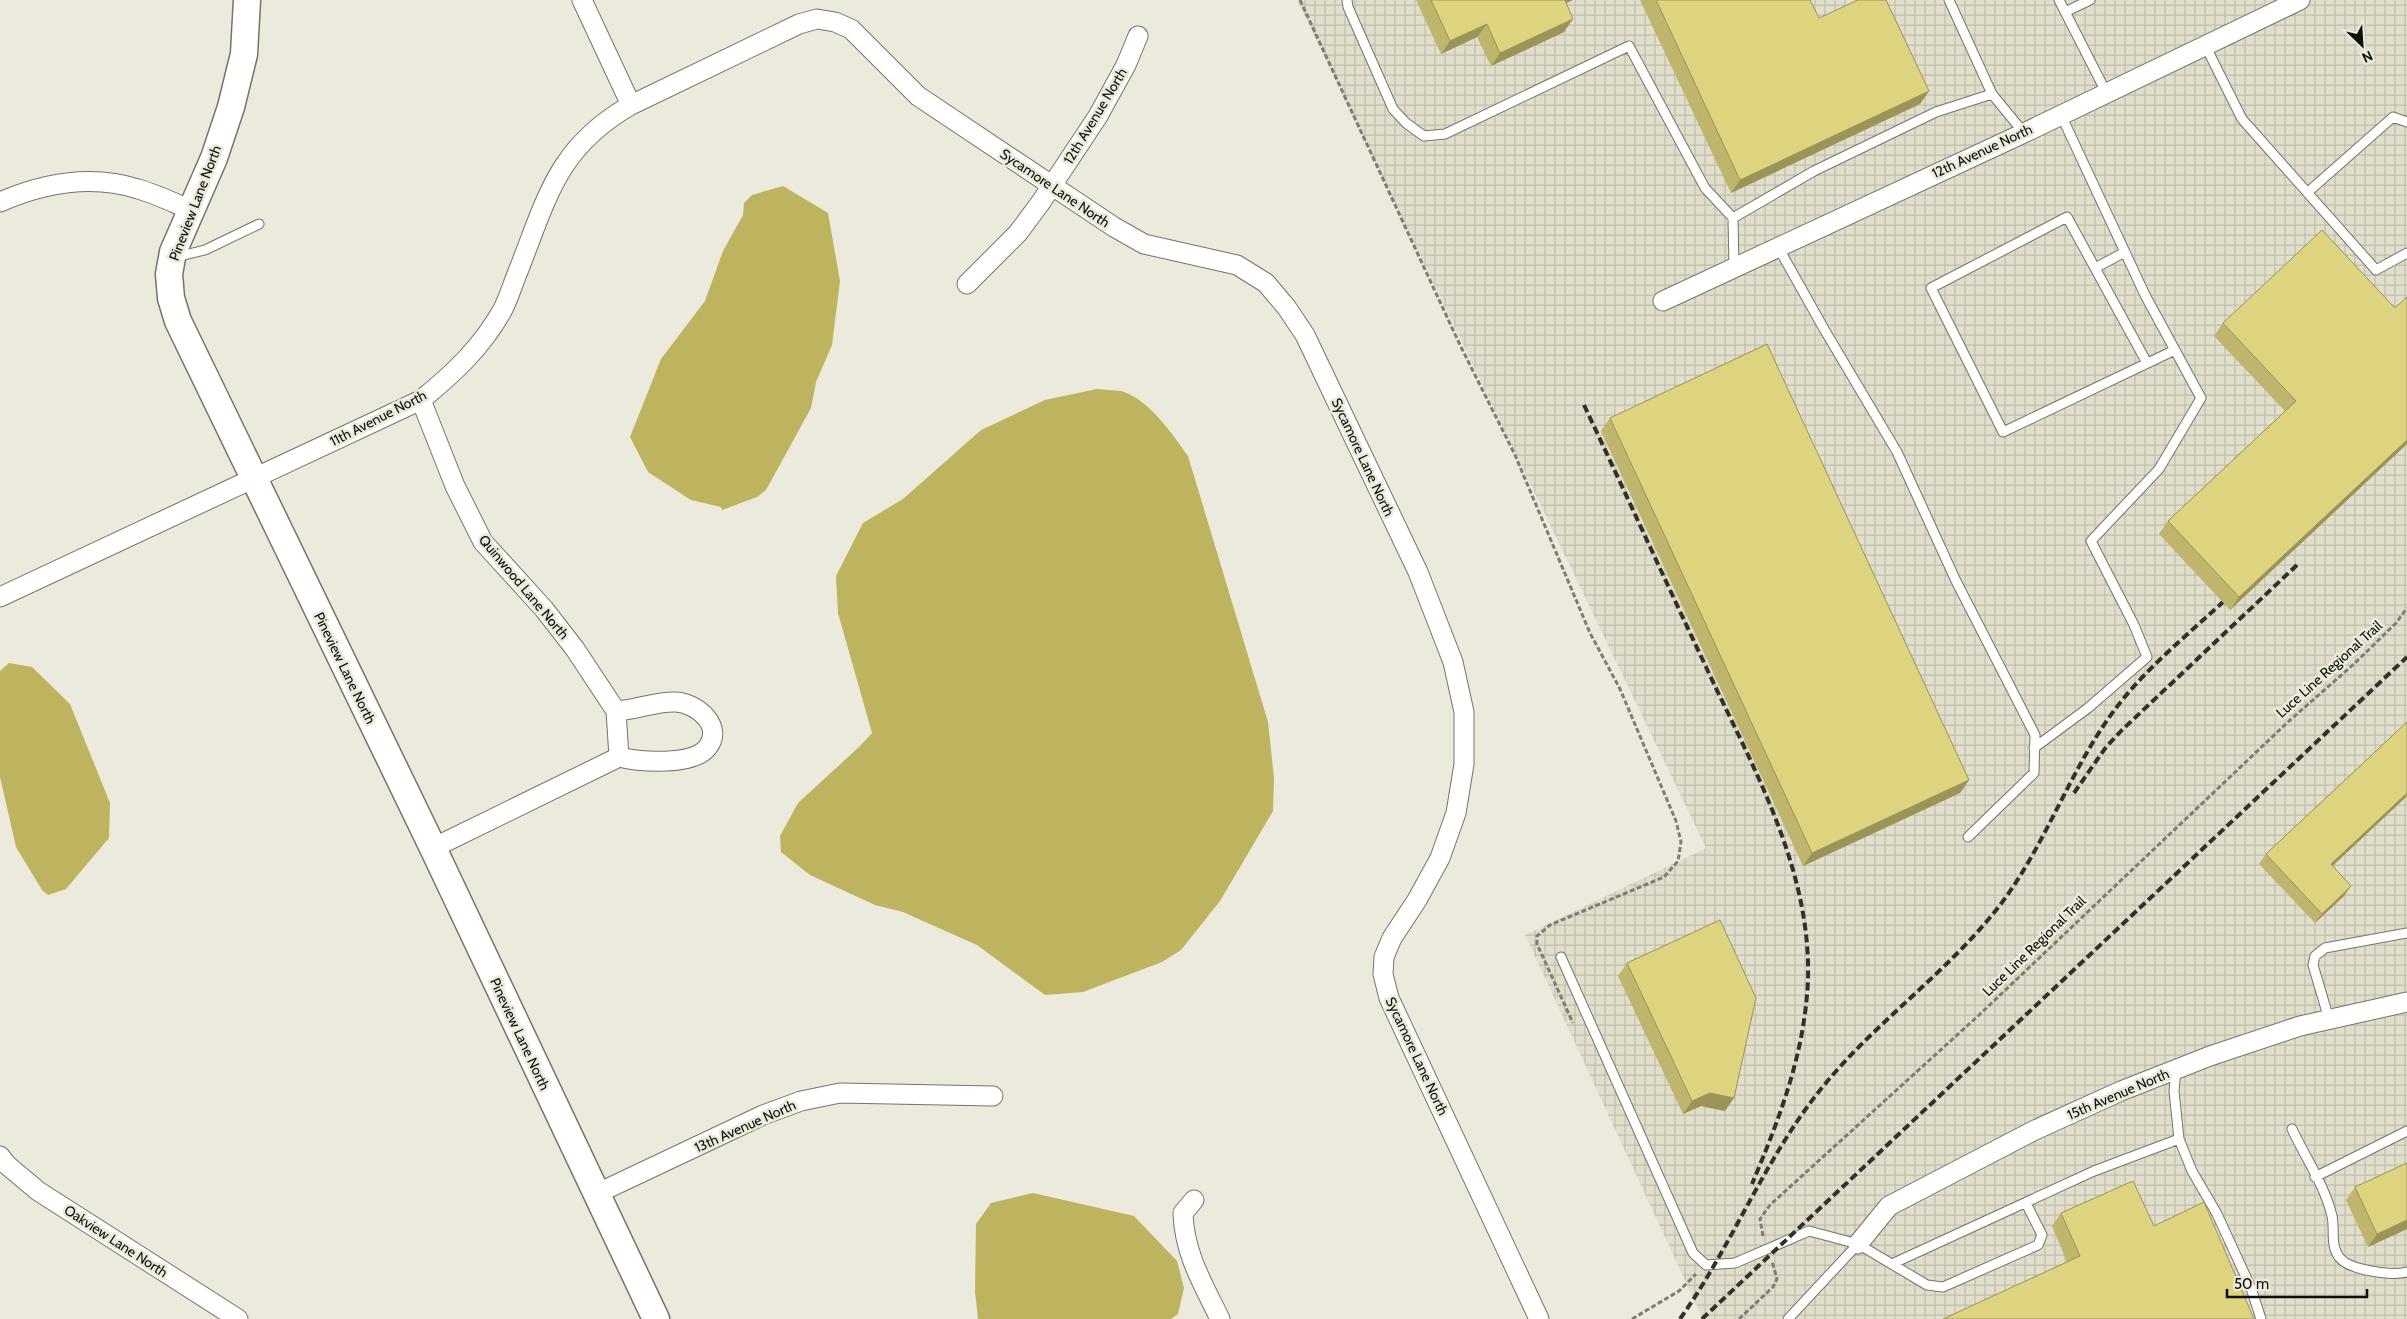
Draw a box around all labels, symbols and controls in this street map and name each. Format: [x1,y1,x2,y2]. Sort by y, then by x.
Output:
north arrow [2337,20,2387,70]
text: N [2359,47,2376,67]
street label: 12th Avenue North [1059,65,1131,167]
street label: 12th Avenue North [1929,120,2035,182]
street label: Pineview Lane North [165,143,225,263]
street label: Sycamore Lane North [997,145,1113,231]
street label: 11th Avenue North [327,386,429,450]
street label: Sycamore Lane North [1328,395,1398,519]
street label: Quinwood Lane North [475,531,573,643]
street label: Pineview Lane North [310,609,380,727]
street label: Luce Line Regional Trail [2272,616,2386,721]
street label: Luce Line Regional Trail [1979,892,2090,1000]
street label: Pineview Lane North [486,975,554,1093]
street label: Sycamore Lane North [1382,994,1452,1118]
street label: 15th Avenue North [2064,1064,2172,1124]
street label: 13th Avenue North [691,1096,799,1156]
street label: Oakview Lane North [61,1201,171,1281]
scale bar [2227,1266,2367,1298]
text: 50 m [2234,1275,2269,1293]

